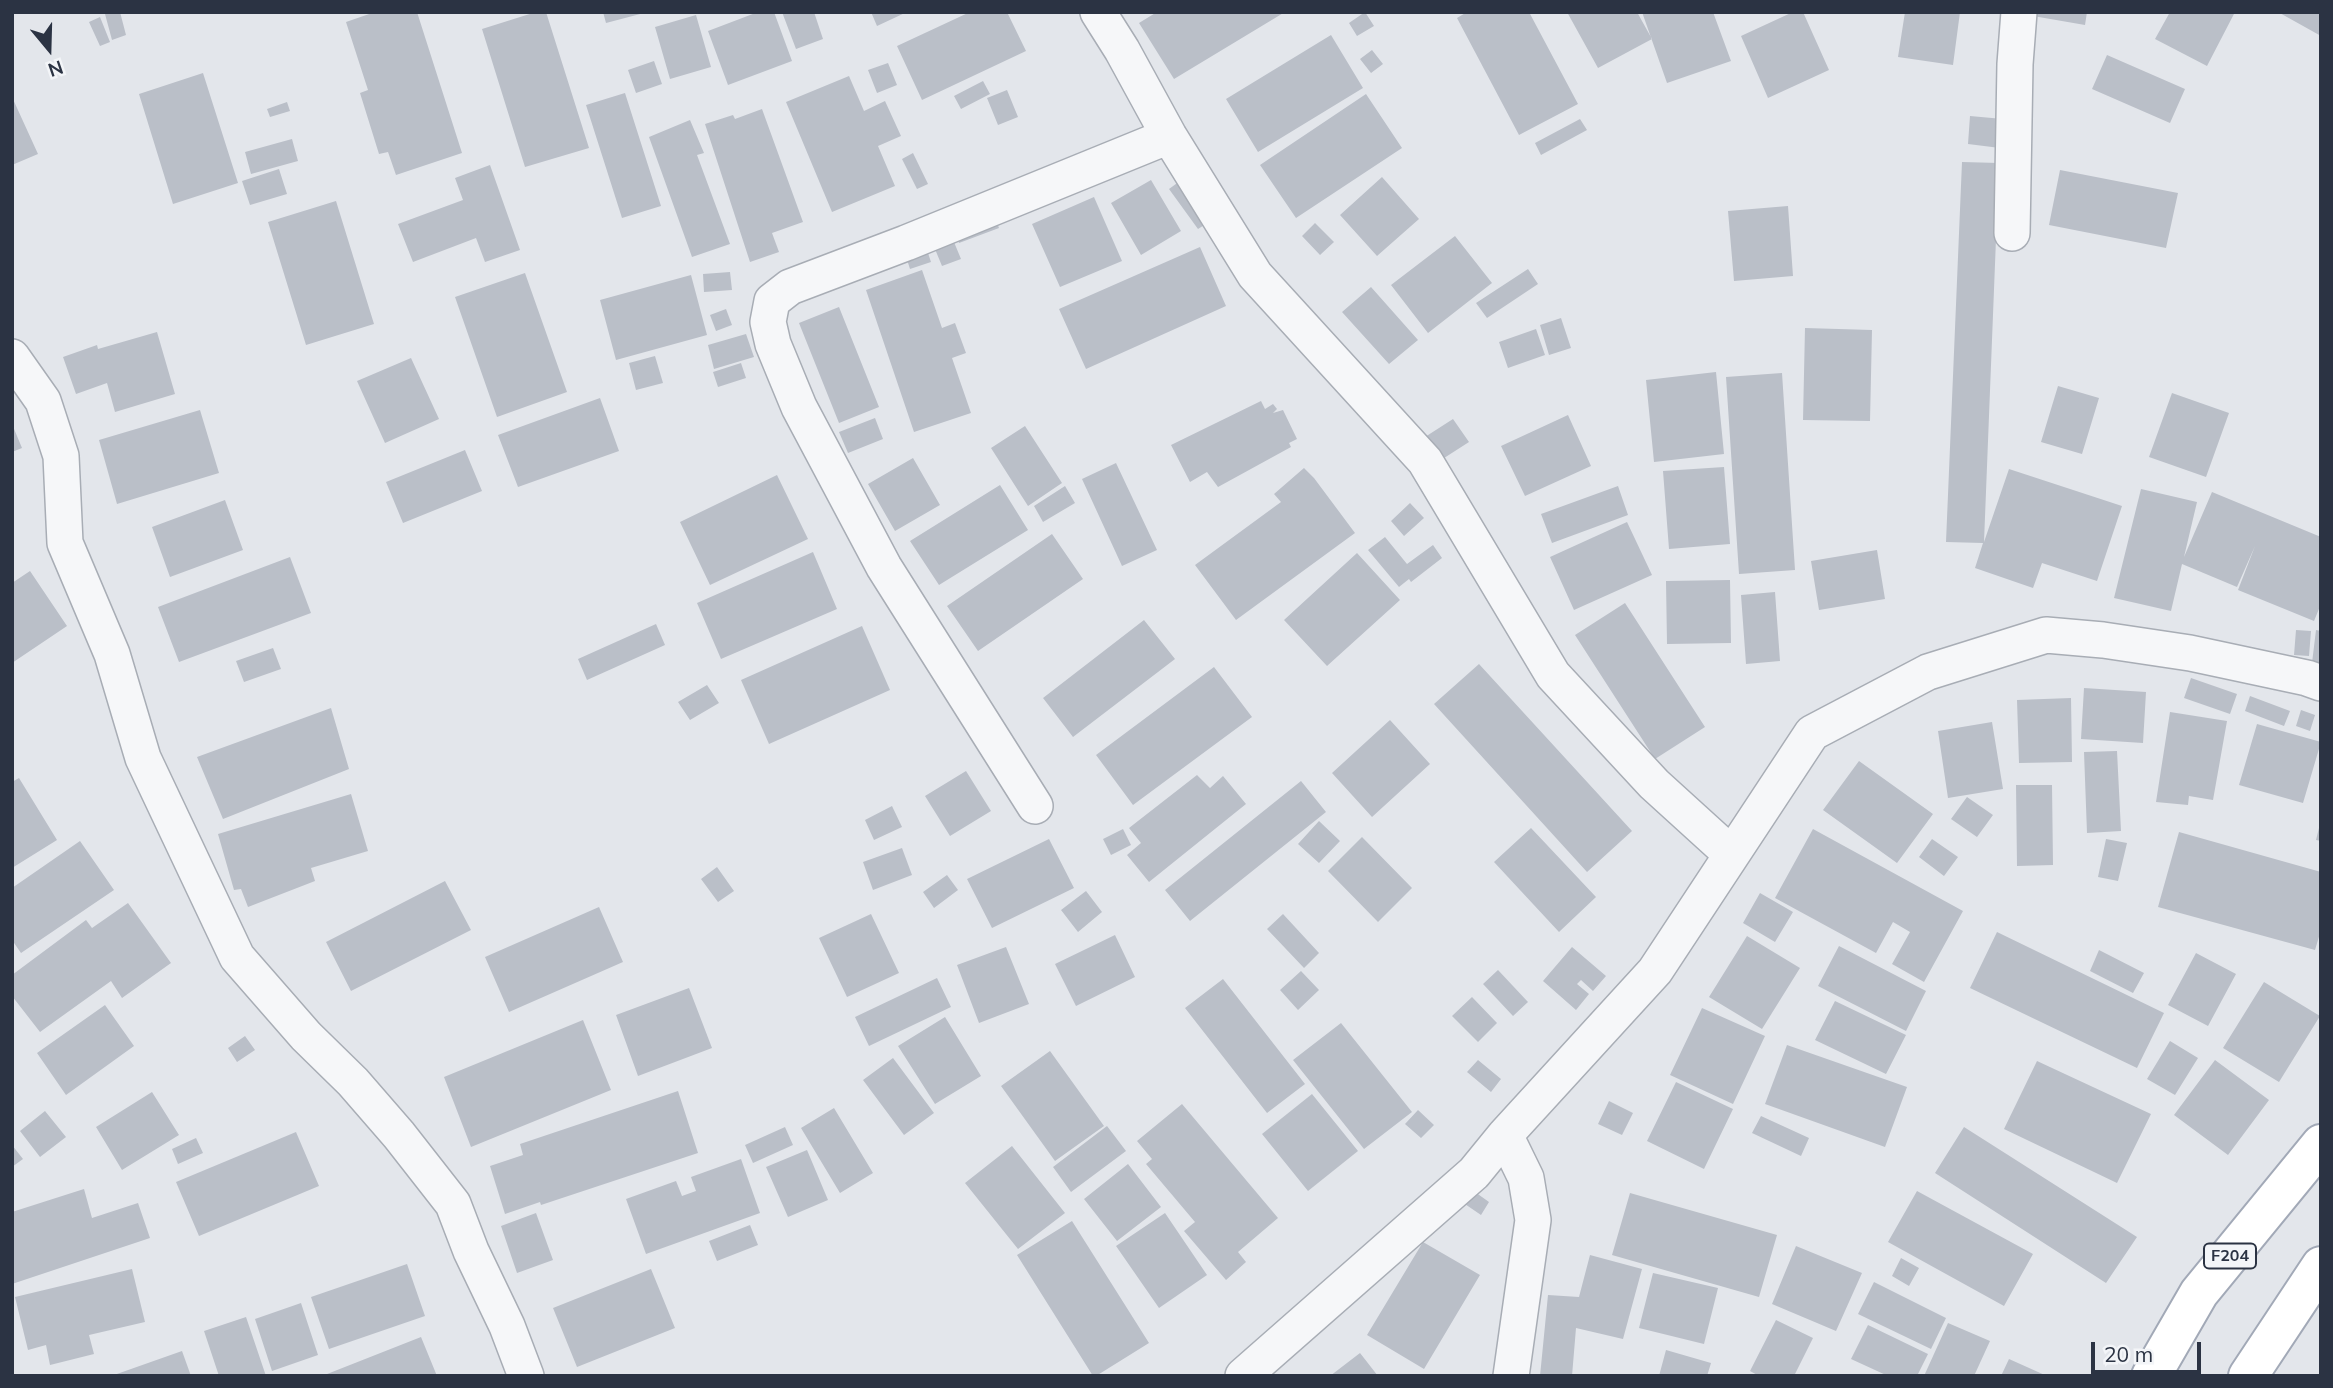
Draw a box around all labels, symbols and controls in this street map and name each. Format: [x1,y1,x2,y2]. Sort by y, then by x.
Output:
north arrow [14,14,84,84]
text: N [45,55,67,83]
road number: F204 [2204,1244,2256,1268]
scale bar [2095,1328,2205,1372]
text: 20 m [2104,1341,2153,1367]

